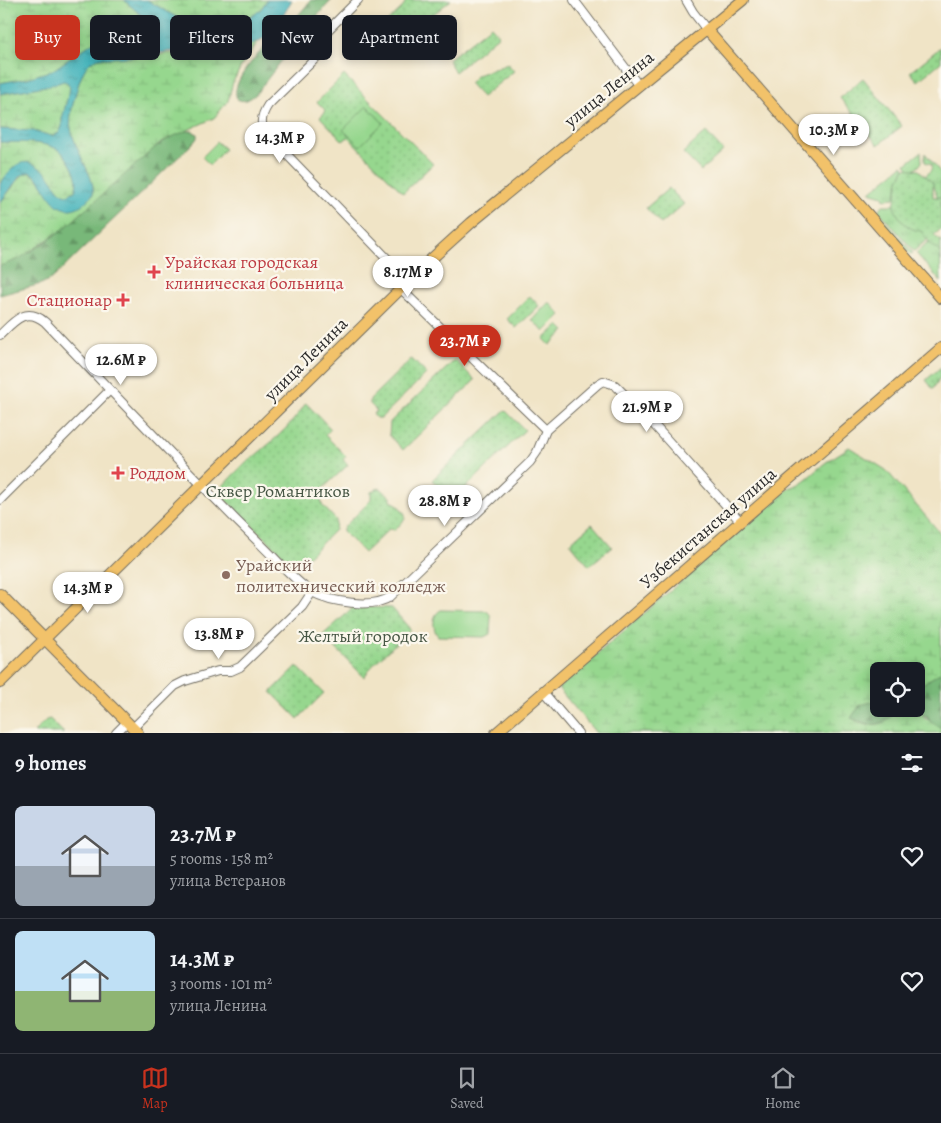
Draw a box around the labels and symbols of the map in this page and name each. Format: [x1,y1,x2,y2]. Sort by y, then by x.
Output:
street label: улица Ленина [558,45,659,133]
pin: 10.3M ₽ [788,114,880,156]
pin: 14.3M ₽ [234,121,326,164]
place label: Урайская городская клиническая больница [165,250,344,295]
pin: 8.17M ₽ [362,256,454,298]
marker: Урайская городская клиническая больница [147,265,161,279]
place label: Стационар [27,288,112,312]
marker: Стационар [116,293,130,307]
street label: улица Ленина [258,312,353,407]
pin: 23.7M ₽ [419,324,511,367]
pin: 12.6M ₽ [75,344,167,386]
pin: 21.9M ₽ [601,390,693,433]
place label: Роддом [129,461,186,485]
street label: Узбекистанская улица [635,462,782,594]
marker: Роддом [111,466,125,480]
park label: Сквер Романтиков [206,479,350,503]
pin: 28.8M ₽ [399,484,491,527]
place label: Урайский политехнический колледж [236,553,446,598]
marker: Урайский политехнический колледж [220,569,232,581]
pin: 14.3M ₽ [42,572,134,614]
pin: 13.8M ₽ [173,618,265,660]
park label: Желтый городок [298,624,428,648]

